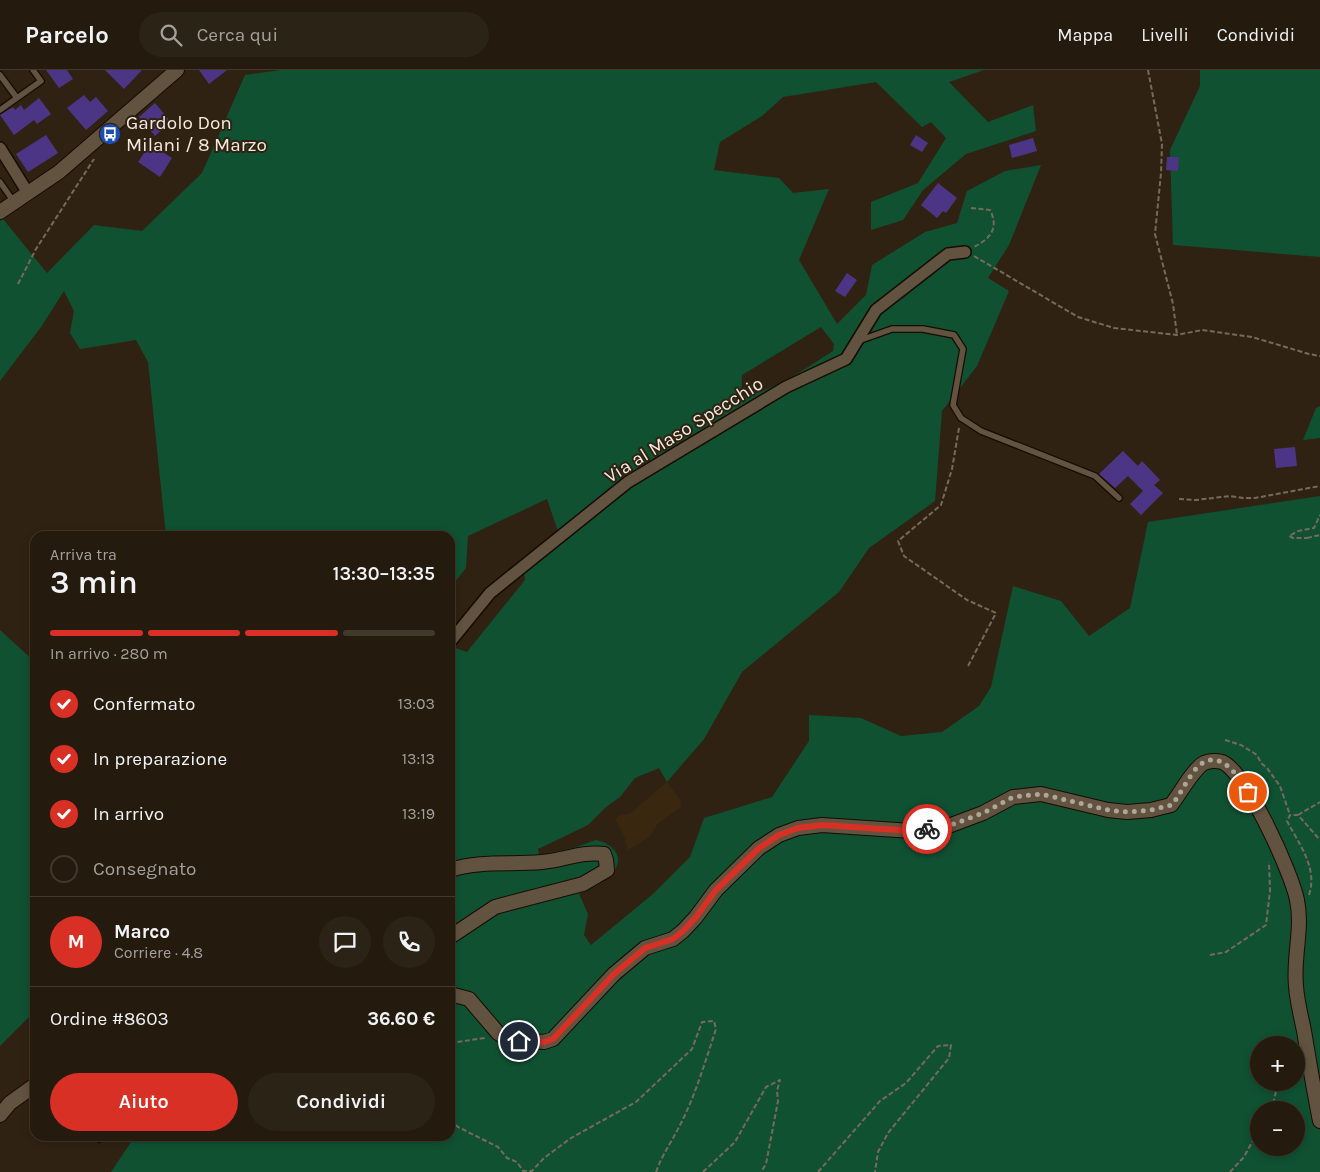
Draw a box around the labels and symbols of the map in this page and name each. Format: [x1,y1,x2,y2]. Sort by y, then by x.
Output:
place label: Gardolo Don Milani / 8 Marzo [126,112,267,156]
bus stop icon: Gardolo Don Milani / 8 Marzo [98,122,122,146]
street label: Via al Maso Specchio [601,372,767,488]
pin [1227,771,1269,813]
courier [902,804,952,854]
pin [498,1020,540,1062]

